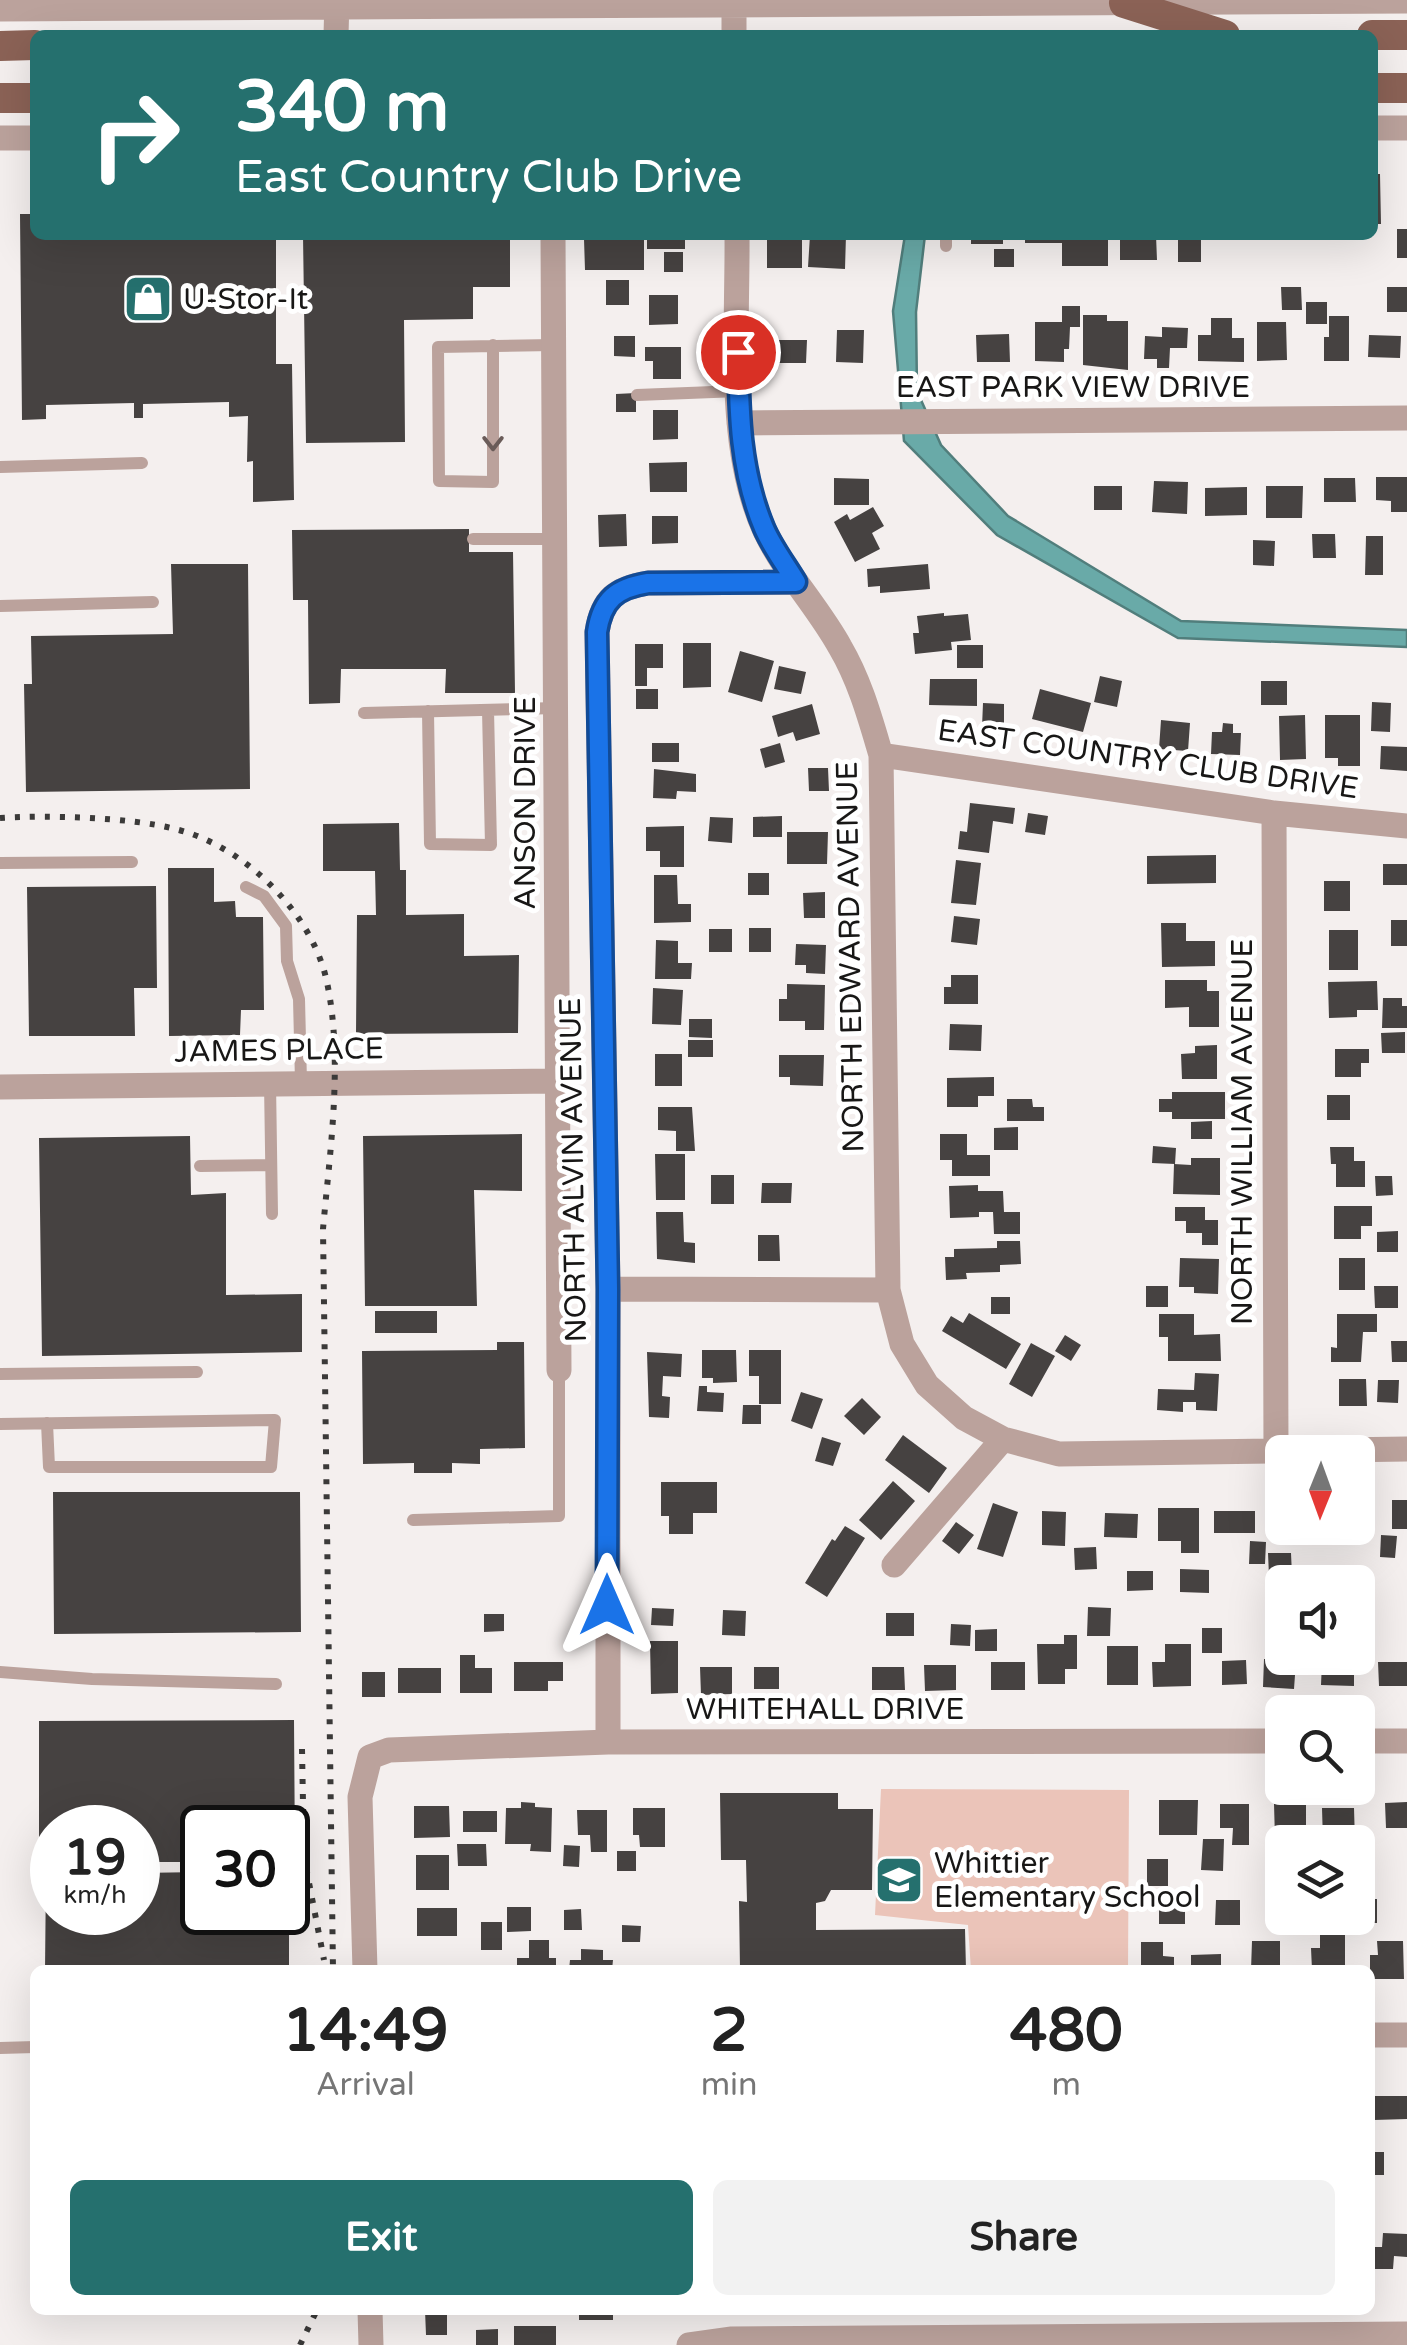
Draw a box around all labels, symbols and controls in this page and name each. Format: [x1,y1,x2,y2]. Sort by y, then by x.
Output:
text: 340 m [235,66,449,150]
icon: right [70,70,200,200]
text: East Country Club Drive [235,151,742,205]
shop icon: U-Stor-It [122,273,174,325]
place label: U-Stor-It [183,281,308,318]
pin [696,310,781,395]
icon: arrive [711,325,766,380]
street label: EAST PARK VIEW DRIVE [896,369,1250,406]
one-way arrow [482,436,504,451]
street label: ANSON DRIVE [507,696,544,910]
street label: EAST COUNTRY CLUB DRIVE [935,712,1361,807]
street label: NORTH EDWARD AVENUE [829,761,872,1153]
street label: NORTH WILLIAM AVENUE [1224,939,1261,1325]
street label: NORTH ALVIN AVENUE [552,997,595,1343]
street label: JAMES PLACE [174,1030,384,1071]
north arrow [1265,1435,1375,1545]
map controls [1265,1435,1375,1935]
position arrow [555,1553,659,1657]
button: sound [1265,1565,1375,1675]
street label: WHITEHALL DRIVE [686,1691,964,1728]
button: search [1265,1695,1375,1805]
speed limit sign: 30 [180,1805,310,1935]
button: layers [1265,1825,1375,1935]
text: 19 [64,1828,126,1888]
place label: Whittier Elementary School [934,1845,1200,1916]
school or university icon: Whittier Elementary School [873,1854,925,1906]
text: km/h [64,1880,126,1910]
text: 14:49 [282,1995,449,2067]
text: 2 [710,1995,748,2067]
text: 480 [1010,1995,1123,2067]
text: Arrival [316,2066,415,2104]
text: min [701,2066,758,2104]
text: m [1052,2066,1081,2104]
button: Exit [70,2180,693,2295]
button: Share [713,2180,1335,2295]

